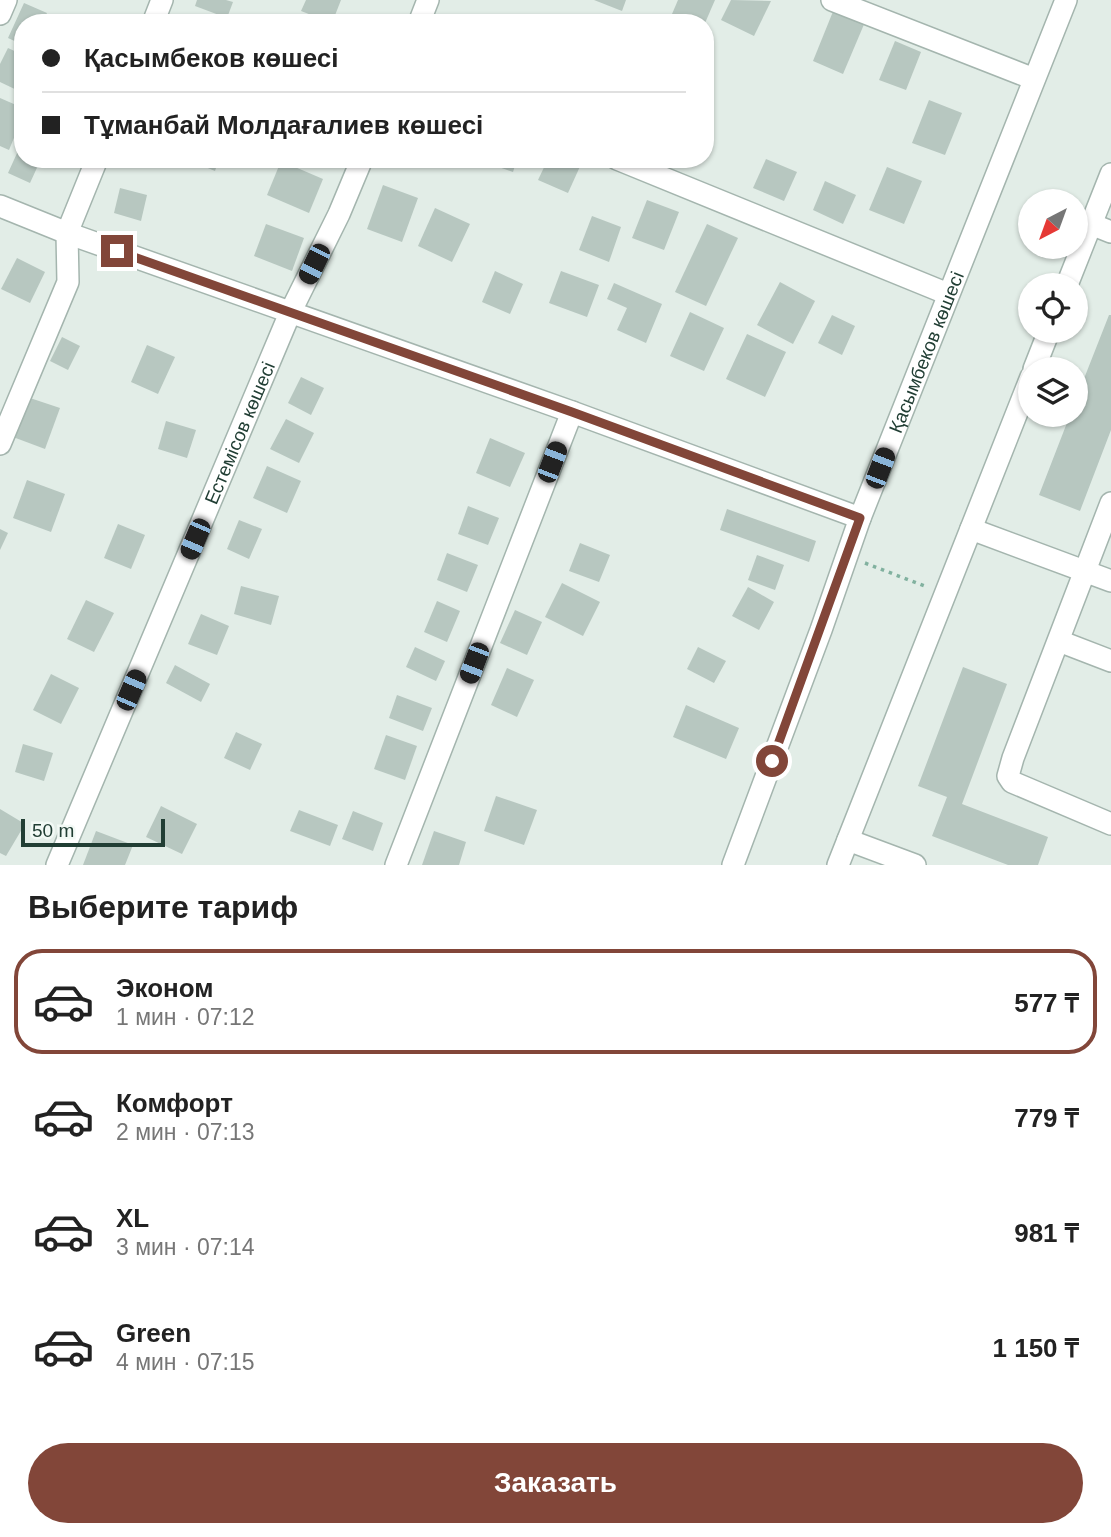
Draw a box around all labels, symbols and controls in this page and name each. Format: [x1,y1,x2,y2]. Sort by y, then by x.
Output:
text: Қасымбеков көшесі [84,43,339,73]
text: Тұманбай Молдағалиев көшесі [84,110,483,140]
north arrow [1018,189,1088,259]
map controls [1018,189,1088,427]
route end [101,235,133,267]
car [296,241,333,287]
street label: Қасымбеков көшесі [885,269,968,436]
button: locate [1018,273,1088,343]
button: layers [1018,357,1088,427]
street label: Естемісов көшесі [201,359,279,507]
car [535,439,570,485]
car [863,445,898,491]
car [178,516,213,562]
car [457,640,492,686]
car [114,667,149,713]
route start [756,745,788,777]
scale bar [21,816,164,848]
text: 50 m [32,820,74,841]
text: Выберите тариф [28,889,298,925]
icon: car [32,970,95,1033]
text: Эконом [116,973,214,1003]
text: 577 ₸ [1014,988,1079,1018]
text: 1 мин · 07:12 [116,1004,255,1030]
icon: car [32,1085,95,1148]
text: Комфорт [116,1088,233,1118]
text: 779 ₸ [1014,1103,1079,1133]
text: 2 мин · 07:13 [116,1119,255,1145]
icon: car [32,1200,95,1263]
text: XL [116,1203,149,1233]
text: 981 ₸ [1014,1218,1079,1248]
text: 3 мин · 07:14 [116,1234,255,1260]
icon: car [32,1315,95,1378]
text: Green [116,1318,191,1348]
text: 1 150 ₸ [993,1333,1079,1363]
text: 4 мин · 07:15 [116,1349,255,1375]
button: Заказать [28,1443,1083,1523]

